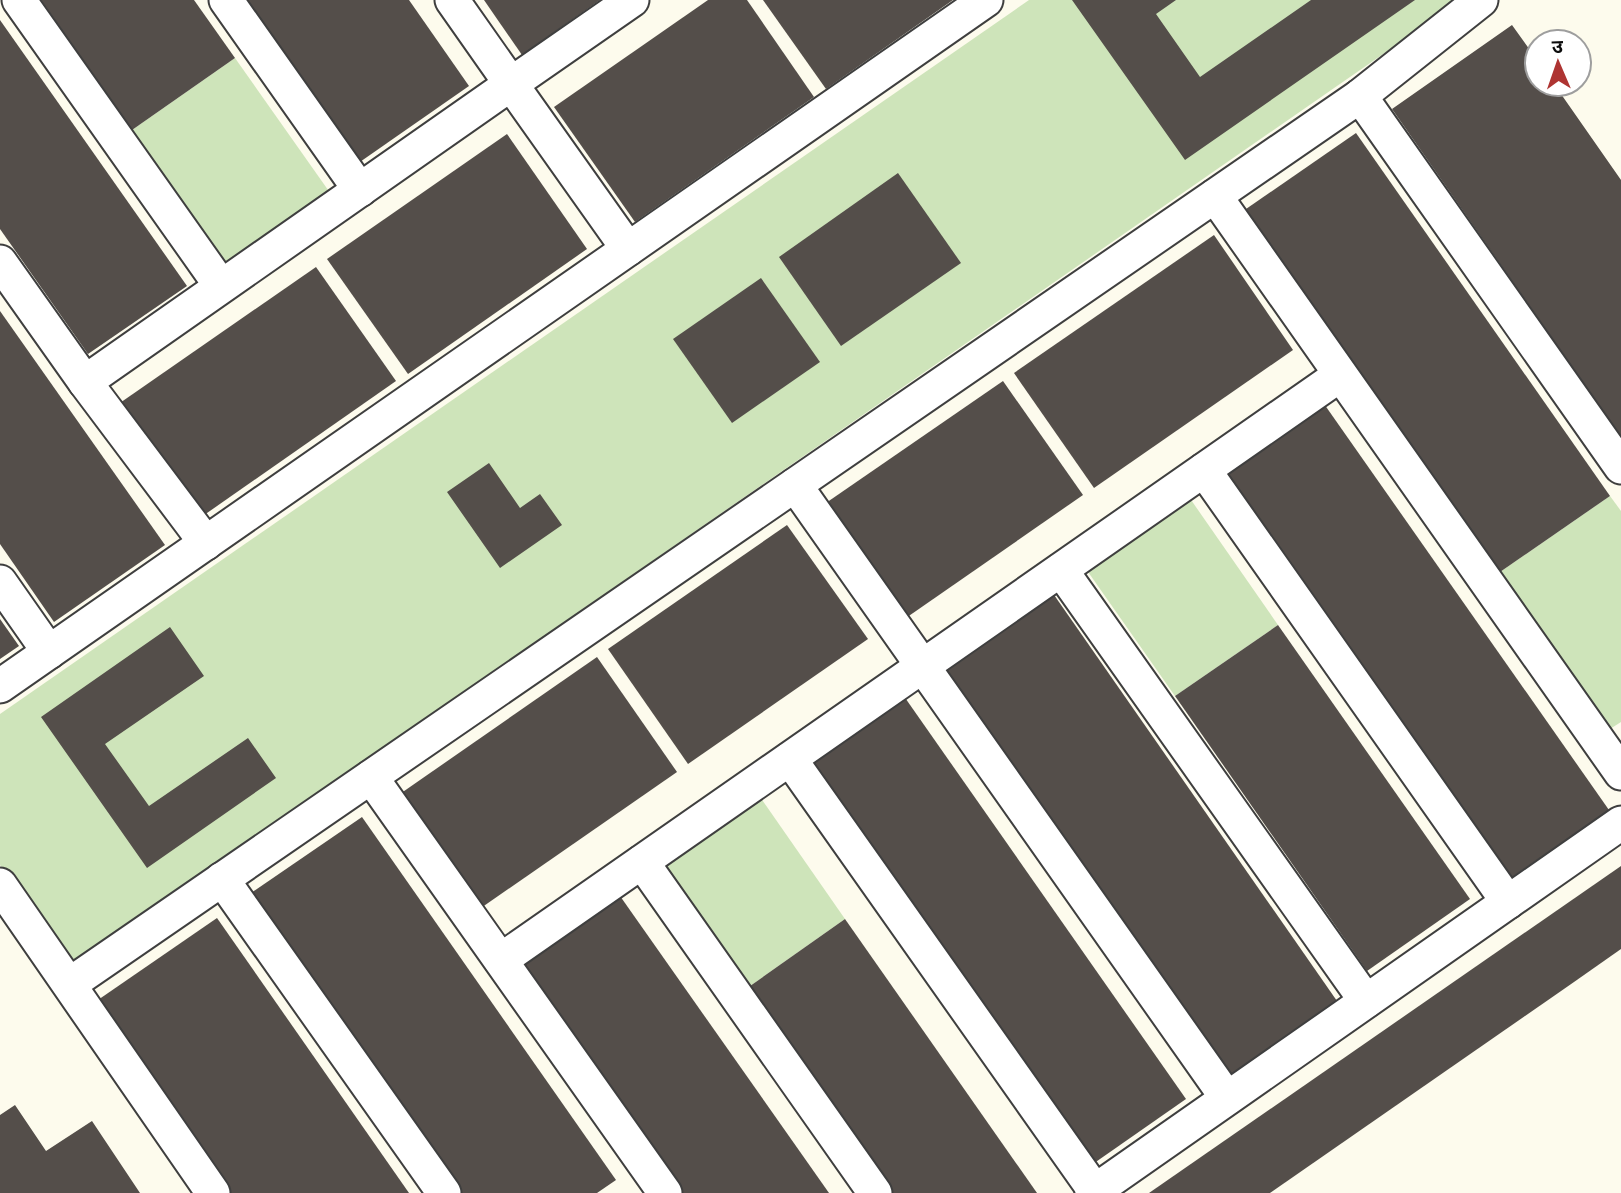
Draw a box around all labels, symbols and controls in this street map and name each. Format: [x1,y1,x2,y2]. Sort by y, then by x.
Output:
north arrow [1523,28,1593,98]
text: उ [1551,32,1564,58]

